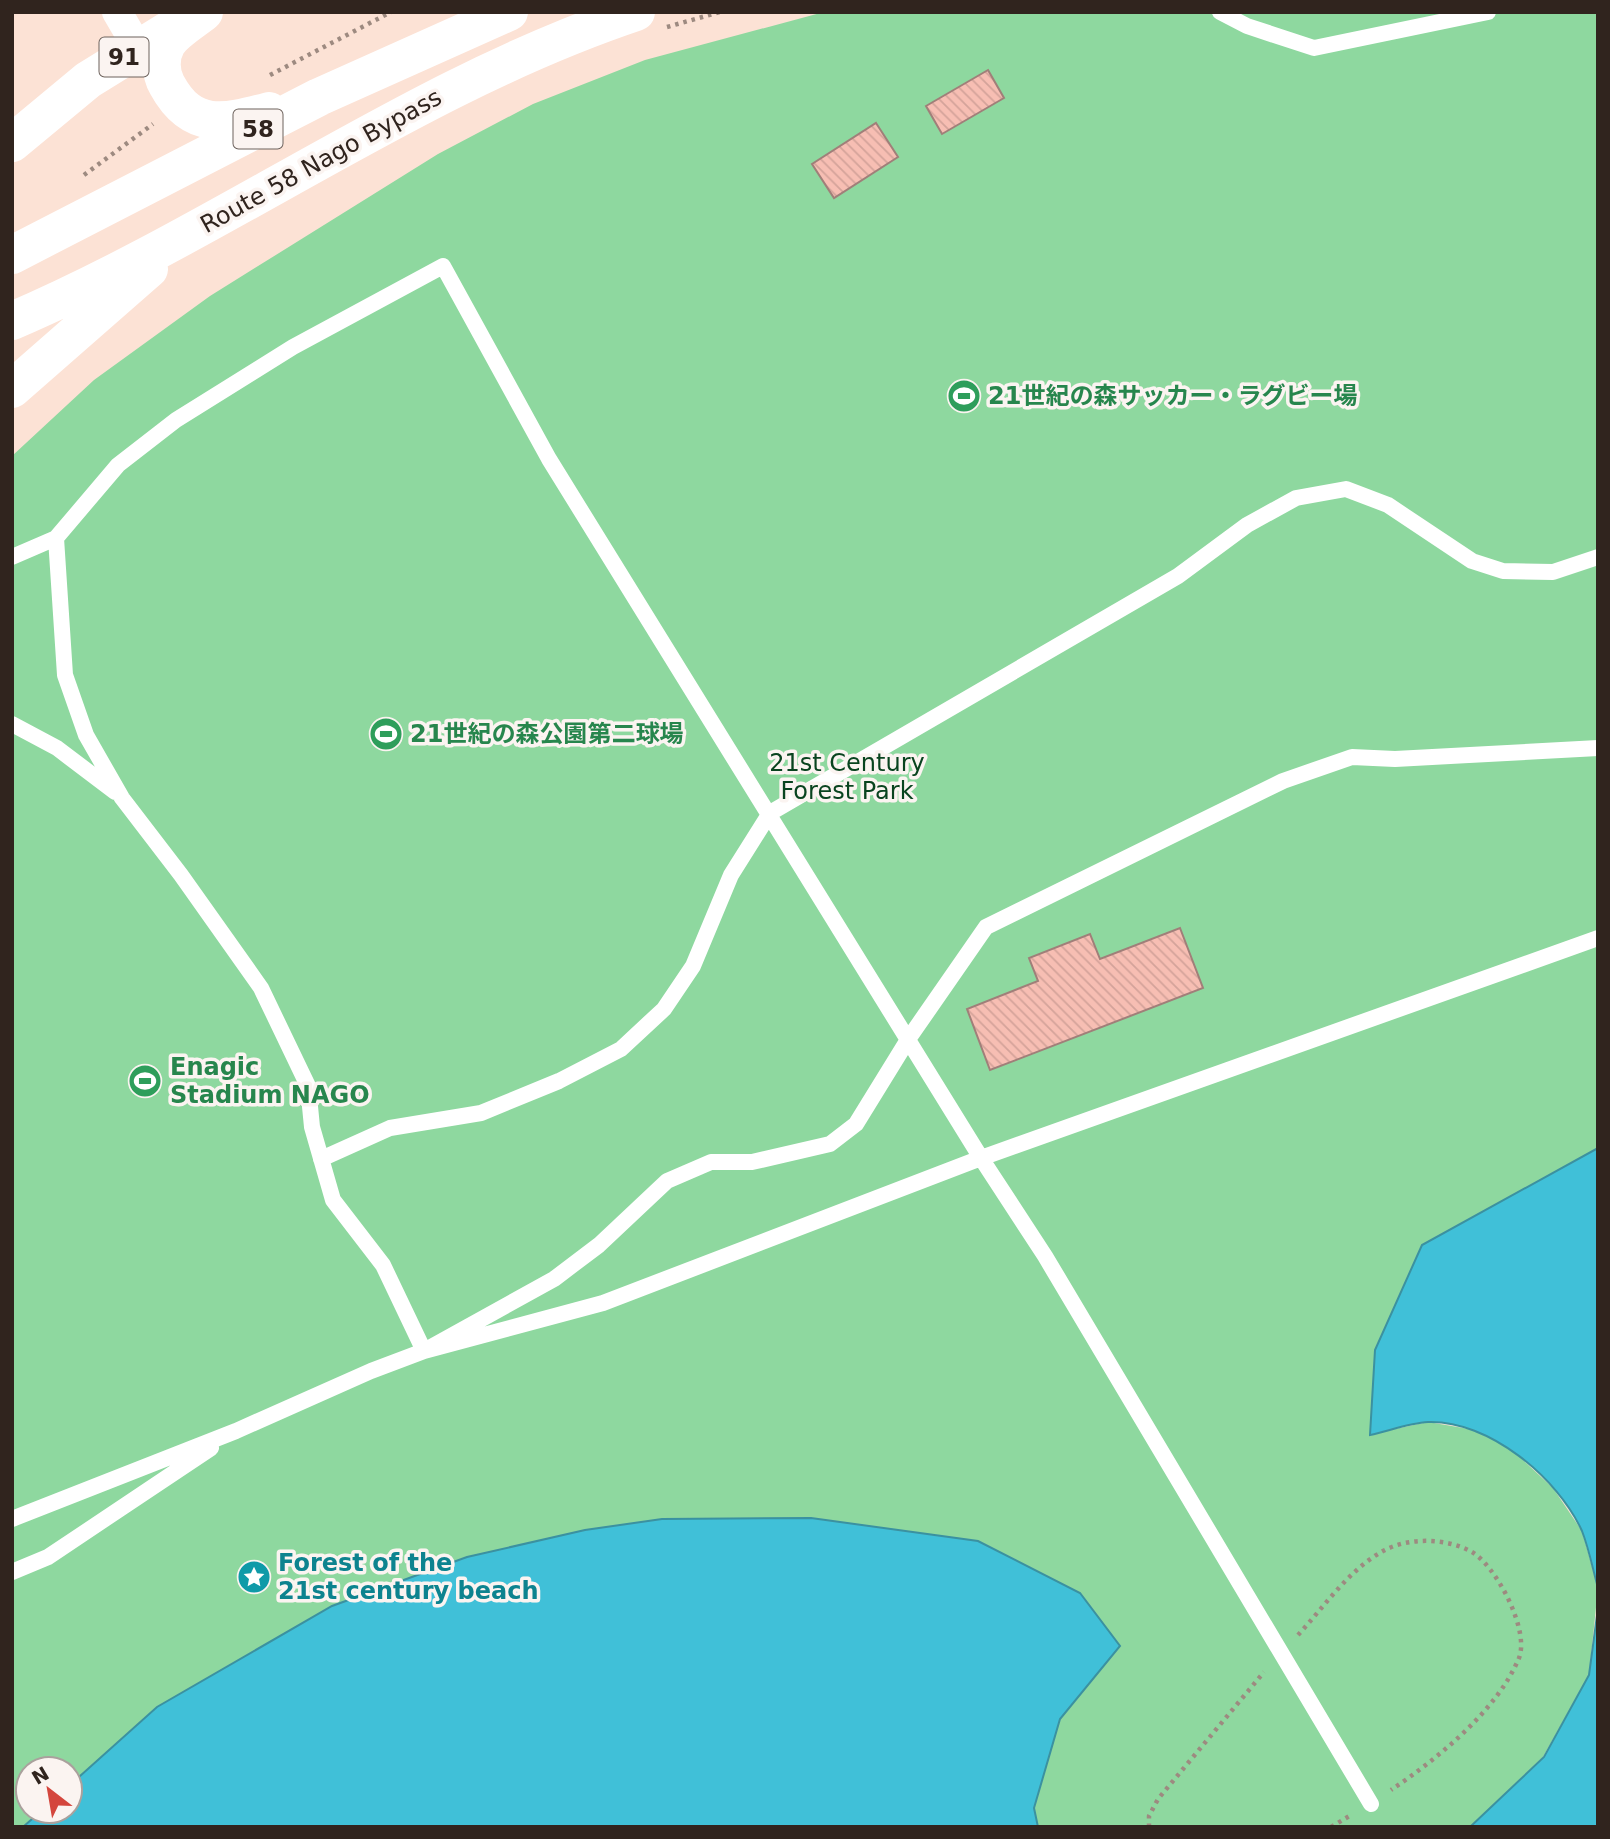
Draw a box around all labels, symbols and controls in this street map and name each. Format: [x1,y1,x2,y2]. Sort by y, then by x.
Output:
road number: 91 [100,38,148,76]
street label: Route 58 Nago Bypass [196,83,446,239]
road number: 58 [233,110,282,148]
sports icon: 21世紀の森サッカー・ラグビー場 [945,377,983,415]
place label: 21世紀の森サッカー・ラグビー場 [988,382,1357,410]
sports icon: 21世紀の森公園第二球場 [367,715,405,753]
place label: 21世紀の森公園第二球場 [410,720,683,748]
park label: 21st Century Forest Park [769,749,925,805]
place label: Enagic Stadium NAGO [170,1053,370,1109]
sports icon: Enagic Stadium NAGO [126,1062,164,1100]
place label: Forest of the 21st century beach [278,1549,538,1605]
place icon: Forest of the 21st century beach [235,1558,273,1596]
north arrow [14,1755,84,1825]
text: N [28,1762,53,1789]

